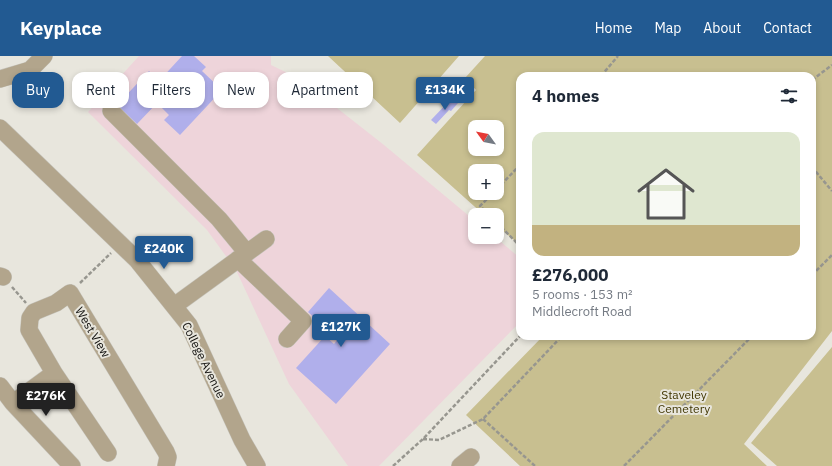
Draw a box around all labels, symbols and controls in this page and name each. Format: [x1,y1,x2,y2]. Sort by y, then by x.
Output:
text: Keyplace [20,16,102,40]
text: Home [595,19,632,37]
text: Map [654,19,681,37]
text: About [703,19,741,37]
text: Contact [763,19,812,37]
chip: Buy [12,72,64,108]
chip: Rent [72,72,129,108]
chip: Filters [137,72,205,108]
chip: New [213,72,269,108]
chip: Apartment [277,72,373,108]
pin: £134K [417,77,473,111]
text: £134K [425,81,465,98]
text: 4 homes [532,85,599,107]
icon: filters [778,85,800,107]
north arrow [468,120,504,156]
map controls [468,120,504,244]
icon: home [630,158,702,230]
button: + [468,164,504,200]
button: − [468,208,504,244]
pin: £240K [136,236,192,270]
text: £240K [144,240,184,257]
text: £276,000 [532,264,608,286]
text: 5 rooms · 153 m² [532,286,633,303]
text: Middlecroft Road [532,303,632,320]
street label: West View [72,304,114,360]
pin: £127K [313,314,369,348]
text: £127K [321,318,361,335]
street label: College Avenue [179,319,229,401]
pin: £276K [18,383,74,417]
text: £276K [26,387,66,404]
park label: Staveley Cemetery [658,387,710,416]

